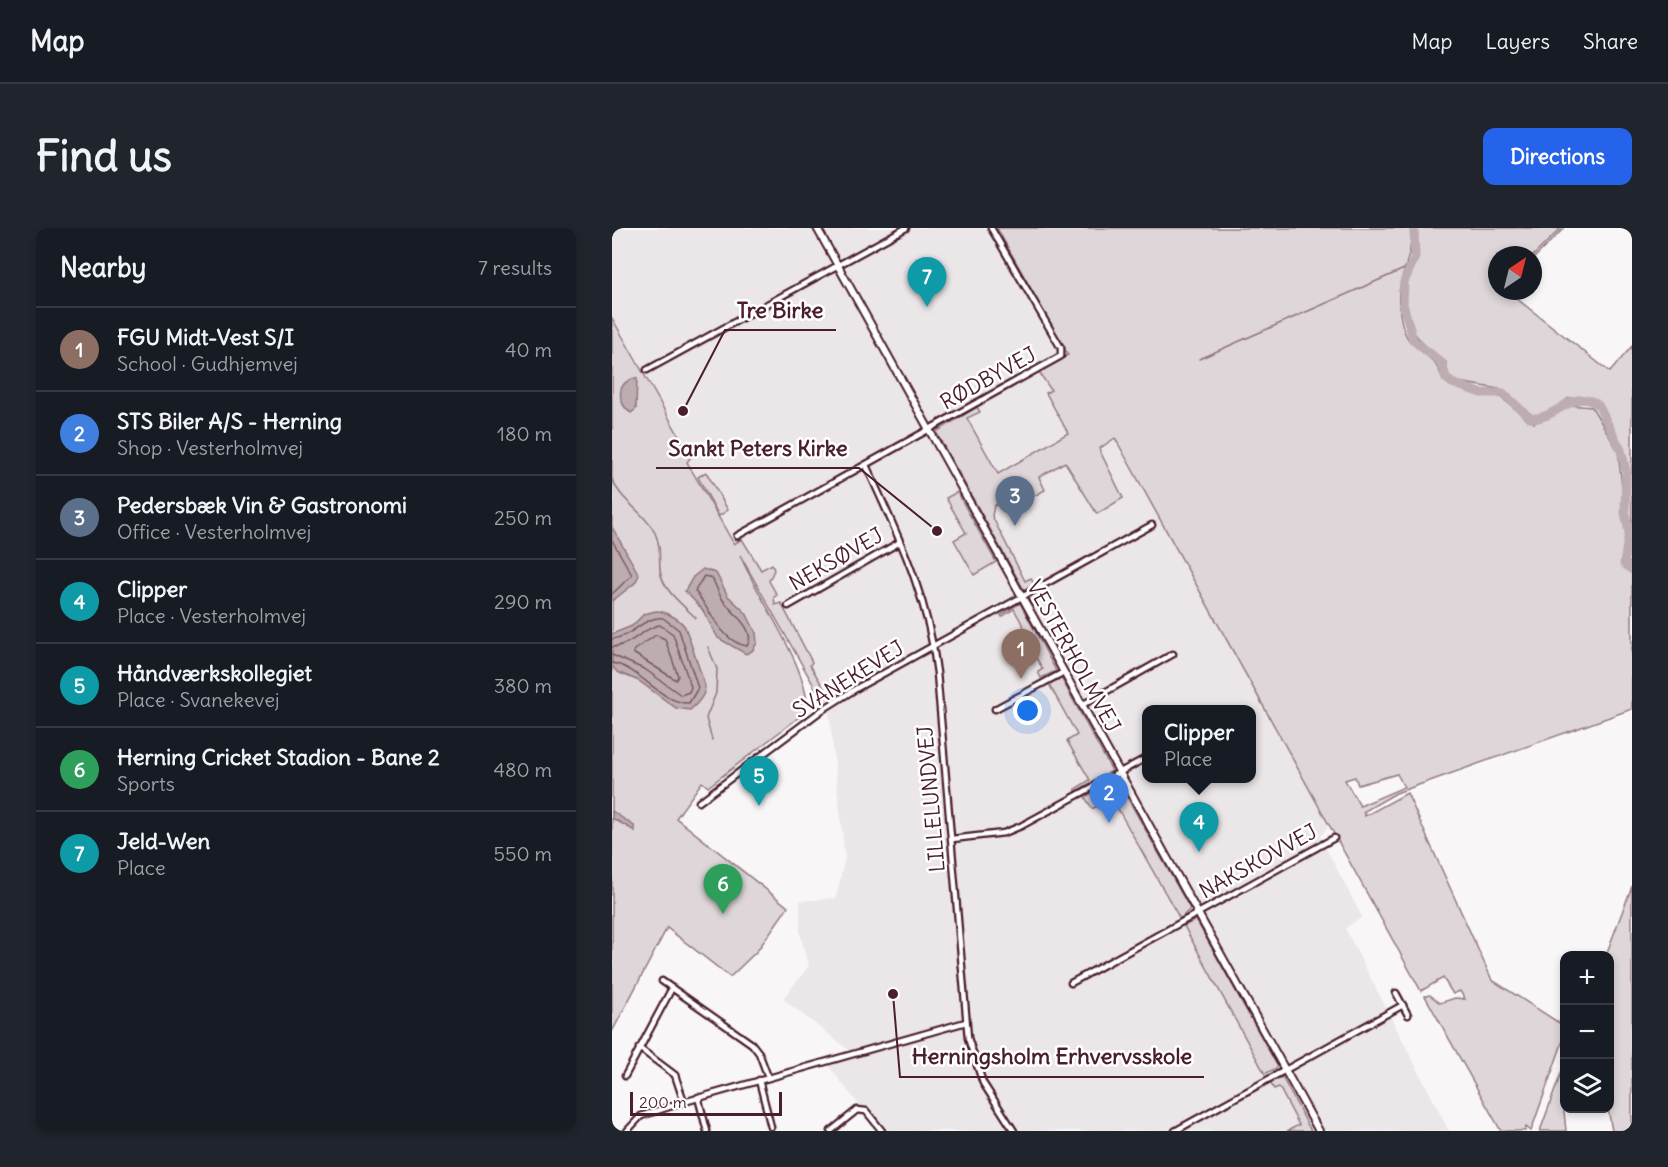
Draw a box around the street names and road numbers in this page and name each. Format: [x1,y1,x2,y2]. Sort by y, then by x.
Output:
street label: RØDBYVEJ [935,341,1041,415]
street label: NEKSØVEJ [784,521,888,597]
street label: VESTERHOLMVEJ [1021,575,1127,737]
street label: SVANEKEVEJ [787,634,909,724]
street label: LILLELUNDVEJ [911,725,951,873]
street label: NAKSKOVVEJ [1194,817,1322,905]

